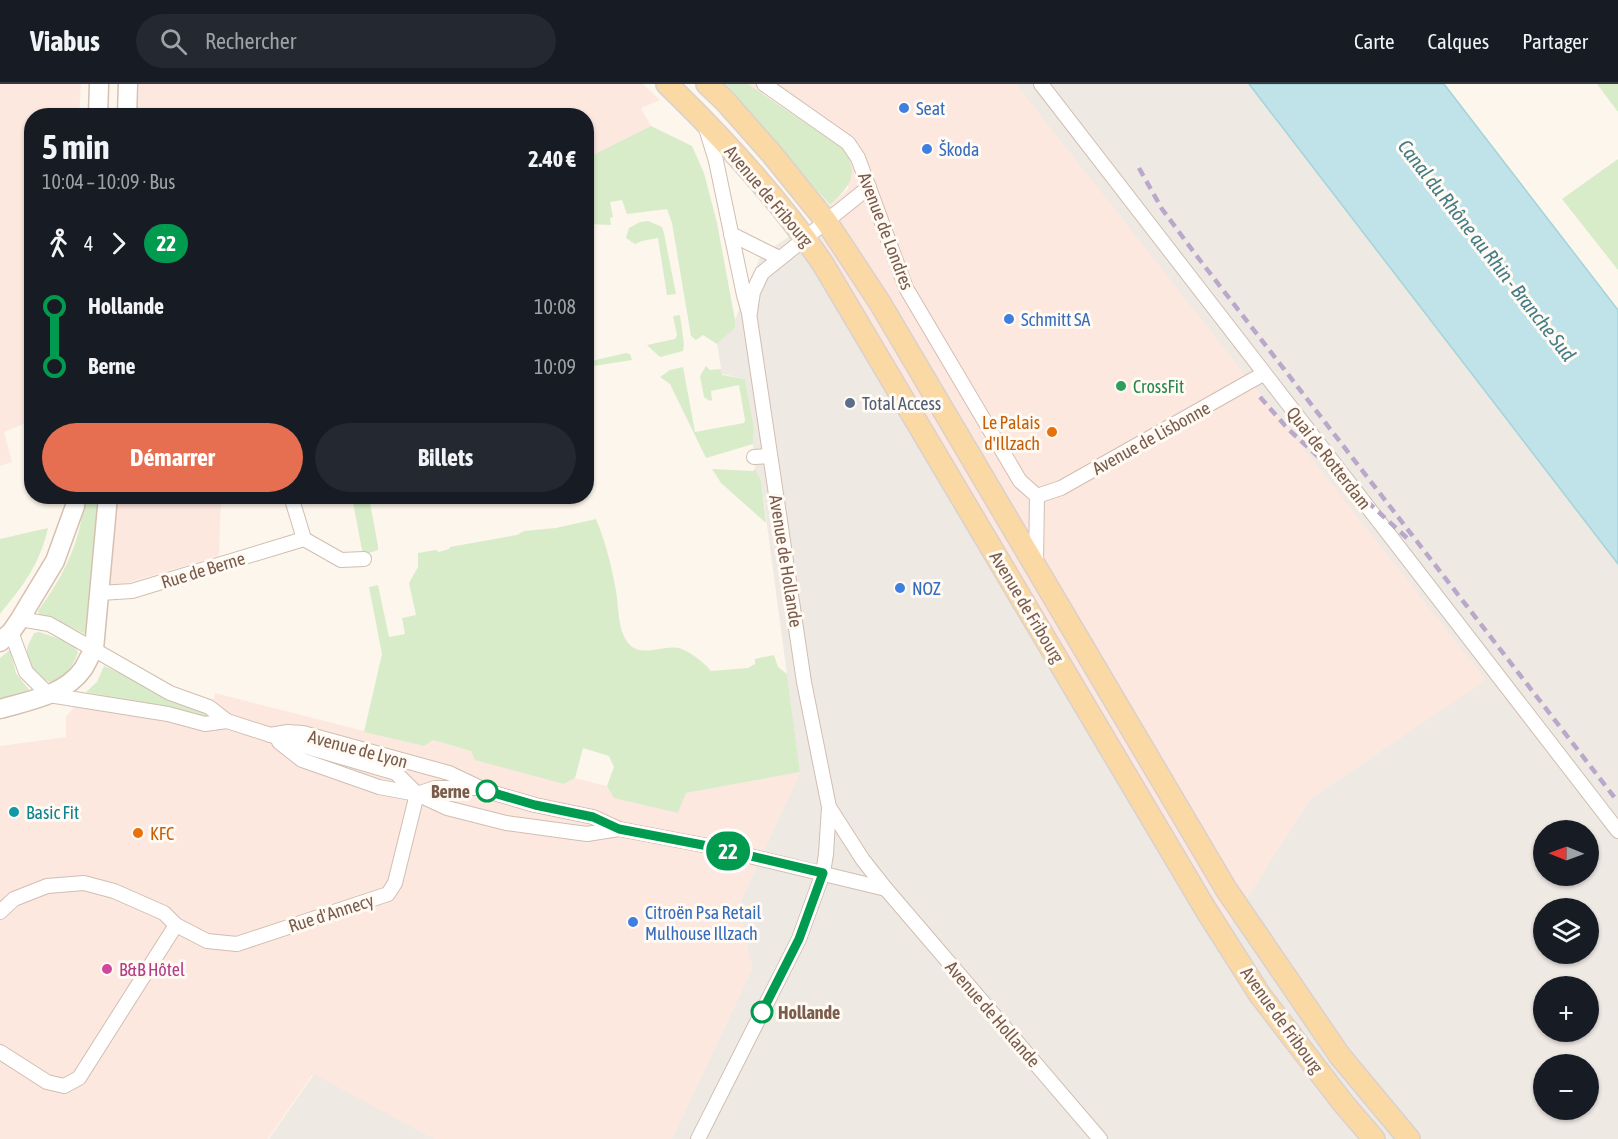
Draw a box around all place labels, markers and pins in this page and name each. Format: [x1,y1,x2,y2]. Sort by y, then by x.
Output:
place label: Seat [916,98,945,119]
marker: Seat [897,101,911,115]
place label: Škoda [939,139,979,160]
marker: Škoda [920,142,934,156]
place label: Schmitt SA [1021,309,1090,330]
marker: Schmitt SA [1002,312,1016,326]
place label: CrossFit [1133,376,1184,397]
marker: CrossFit [1114,379,1128,393]
place label: Total Access [862,393,941,414]
marker: Total Access [843,396,857,410]
place label: Le Palais d'Illzach [982,412,1040,454]
marker: Le Palais d'Illzach [1045,425,1059,439]
place label: NOZ [912,578,941,599]
marker: NOZ [893,581,907,595]
marker: Berne [476,780,498,802]
place label: Berne [431,781,470,802]
place label: Basic Fit [26,802,79,823]
marker: Basic Fit [7,805,21,819]
place label: KFC [150,823,174,844]
marker: KFC [131,826,145,840]
place label: Citroën Psa Retail Mulhouse Illzach [645,902,761,944]
marker: Citroën Psa Retail Mulhouse Illzach [626,915,640,929]
place label: B&B Hôtel [119,959,185,980]
marker: B&B Hôtel [100,962,114,976]
marker: Hollande [751,1001,773,1023]
place label: Hollande [778,1002,840,1023]

